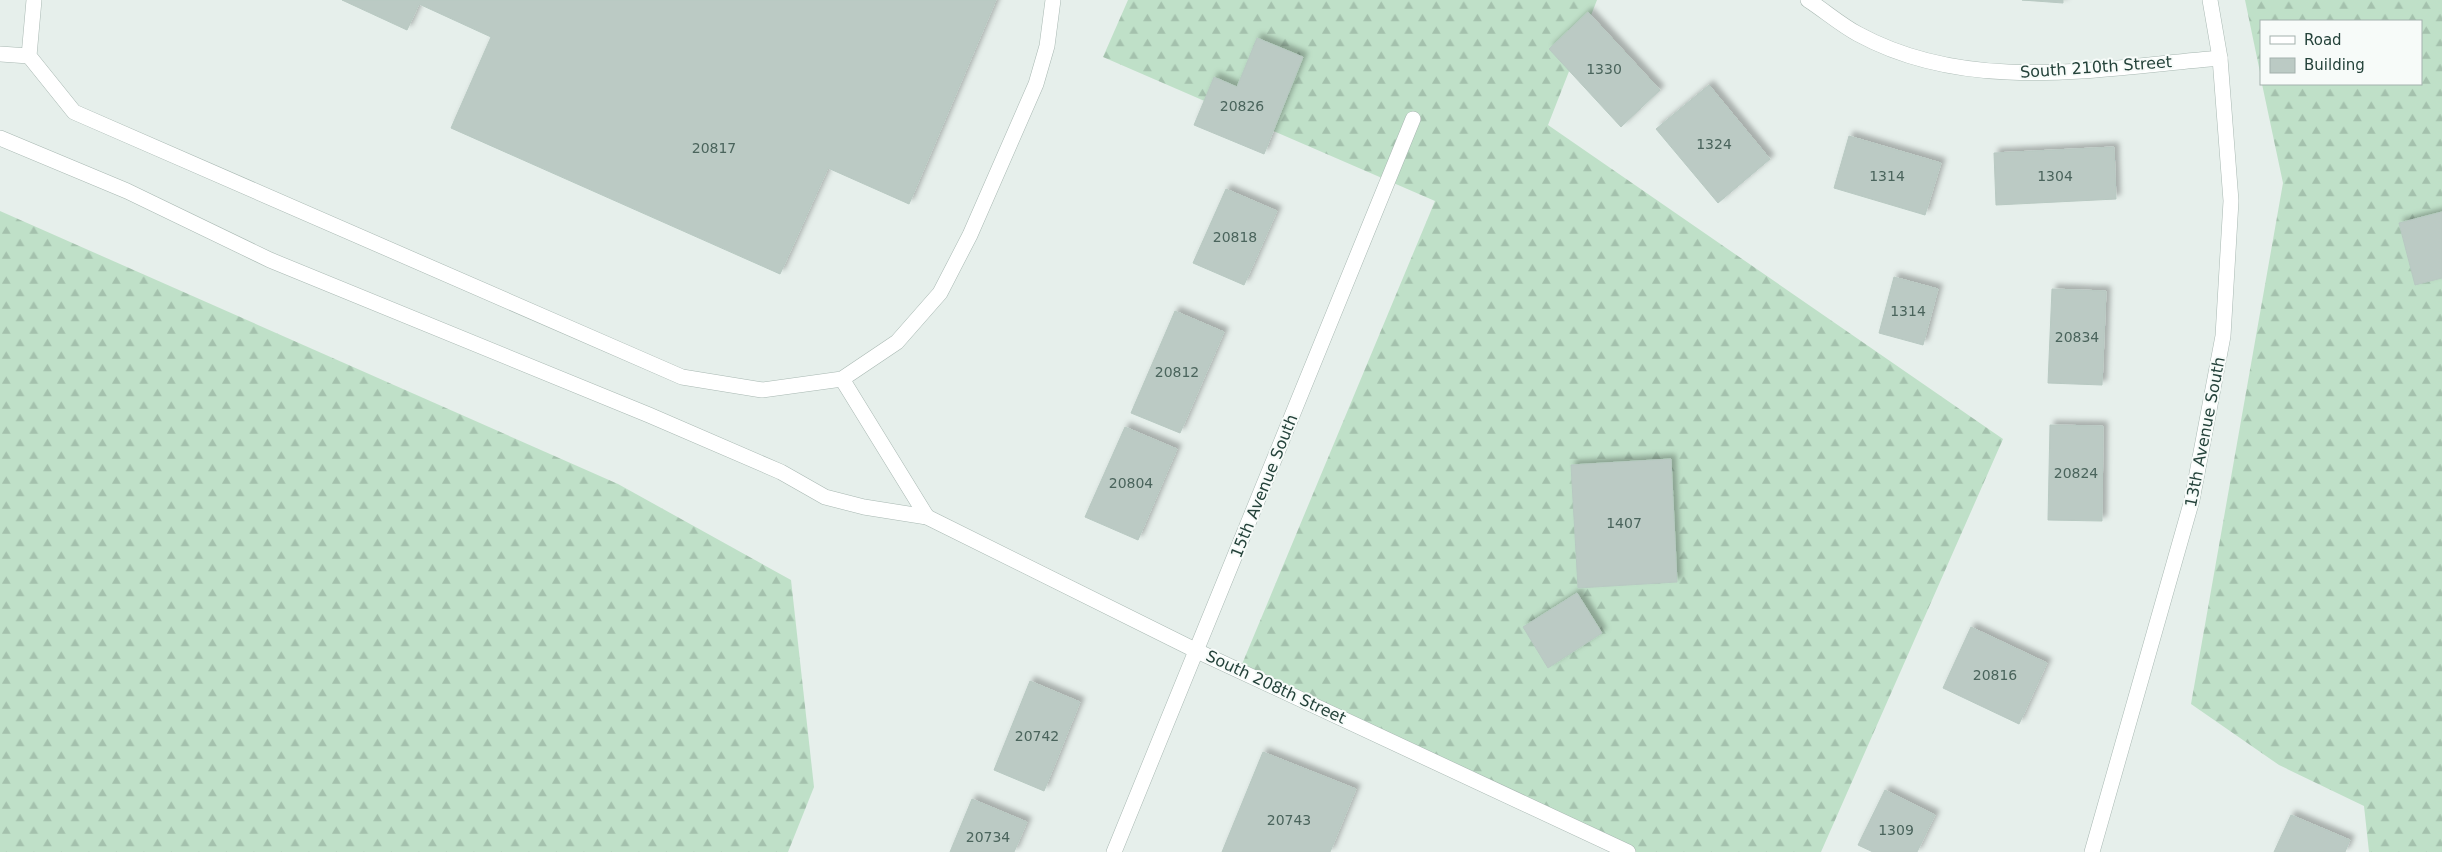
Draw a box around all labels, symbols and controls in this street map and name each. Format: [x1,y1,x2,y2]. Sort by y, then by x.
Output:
legend [2260,20,2422,85]
text: Road [2304,31,2342,49]
street label: South 210th Street [2019,52,2173,82]
text: Building [2304,56,2365,74]
house number: 1330 [1586,61,1622,77]
house number: 20826 [1220,98,1264,114]
house number: 1324 [1696,136,1732,152]
house number: 20817 [692,140,736,156]
house number: 1314 [1869,168,1905,184]
house number: 1304 [2037,168,2073,184]
house number: 20818 [1213,229,1257,245]
house number: 1314 [1890,303,1926,319]
house number: 20834 [2055,329,2099,345]
street label: 13th Avenue South [2181,355,2229,509]
house number: 20812 [1155,364,1199,380]
street label: 15th Avenue South [1227,412,1301,560]
house number: 20824 [2054,465,2098,481]
house number: 20804 [1109,475,1153,491]
house number: 1407 [1606,515,1642,531]
street label: South 208th Street [1203,646,1349,728]
house number: 20816 [1973,667,2017,683]
house number: 20742 [1015,728,1059,744]
house number: 20743 [1267,812,1311,828]
house number: 1309 [1878,822,1914,838]
house number: 20734 [966,829,1010,845]

